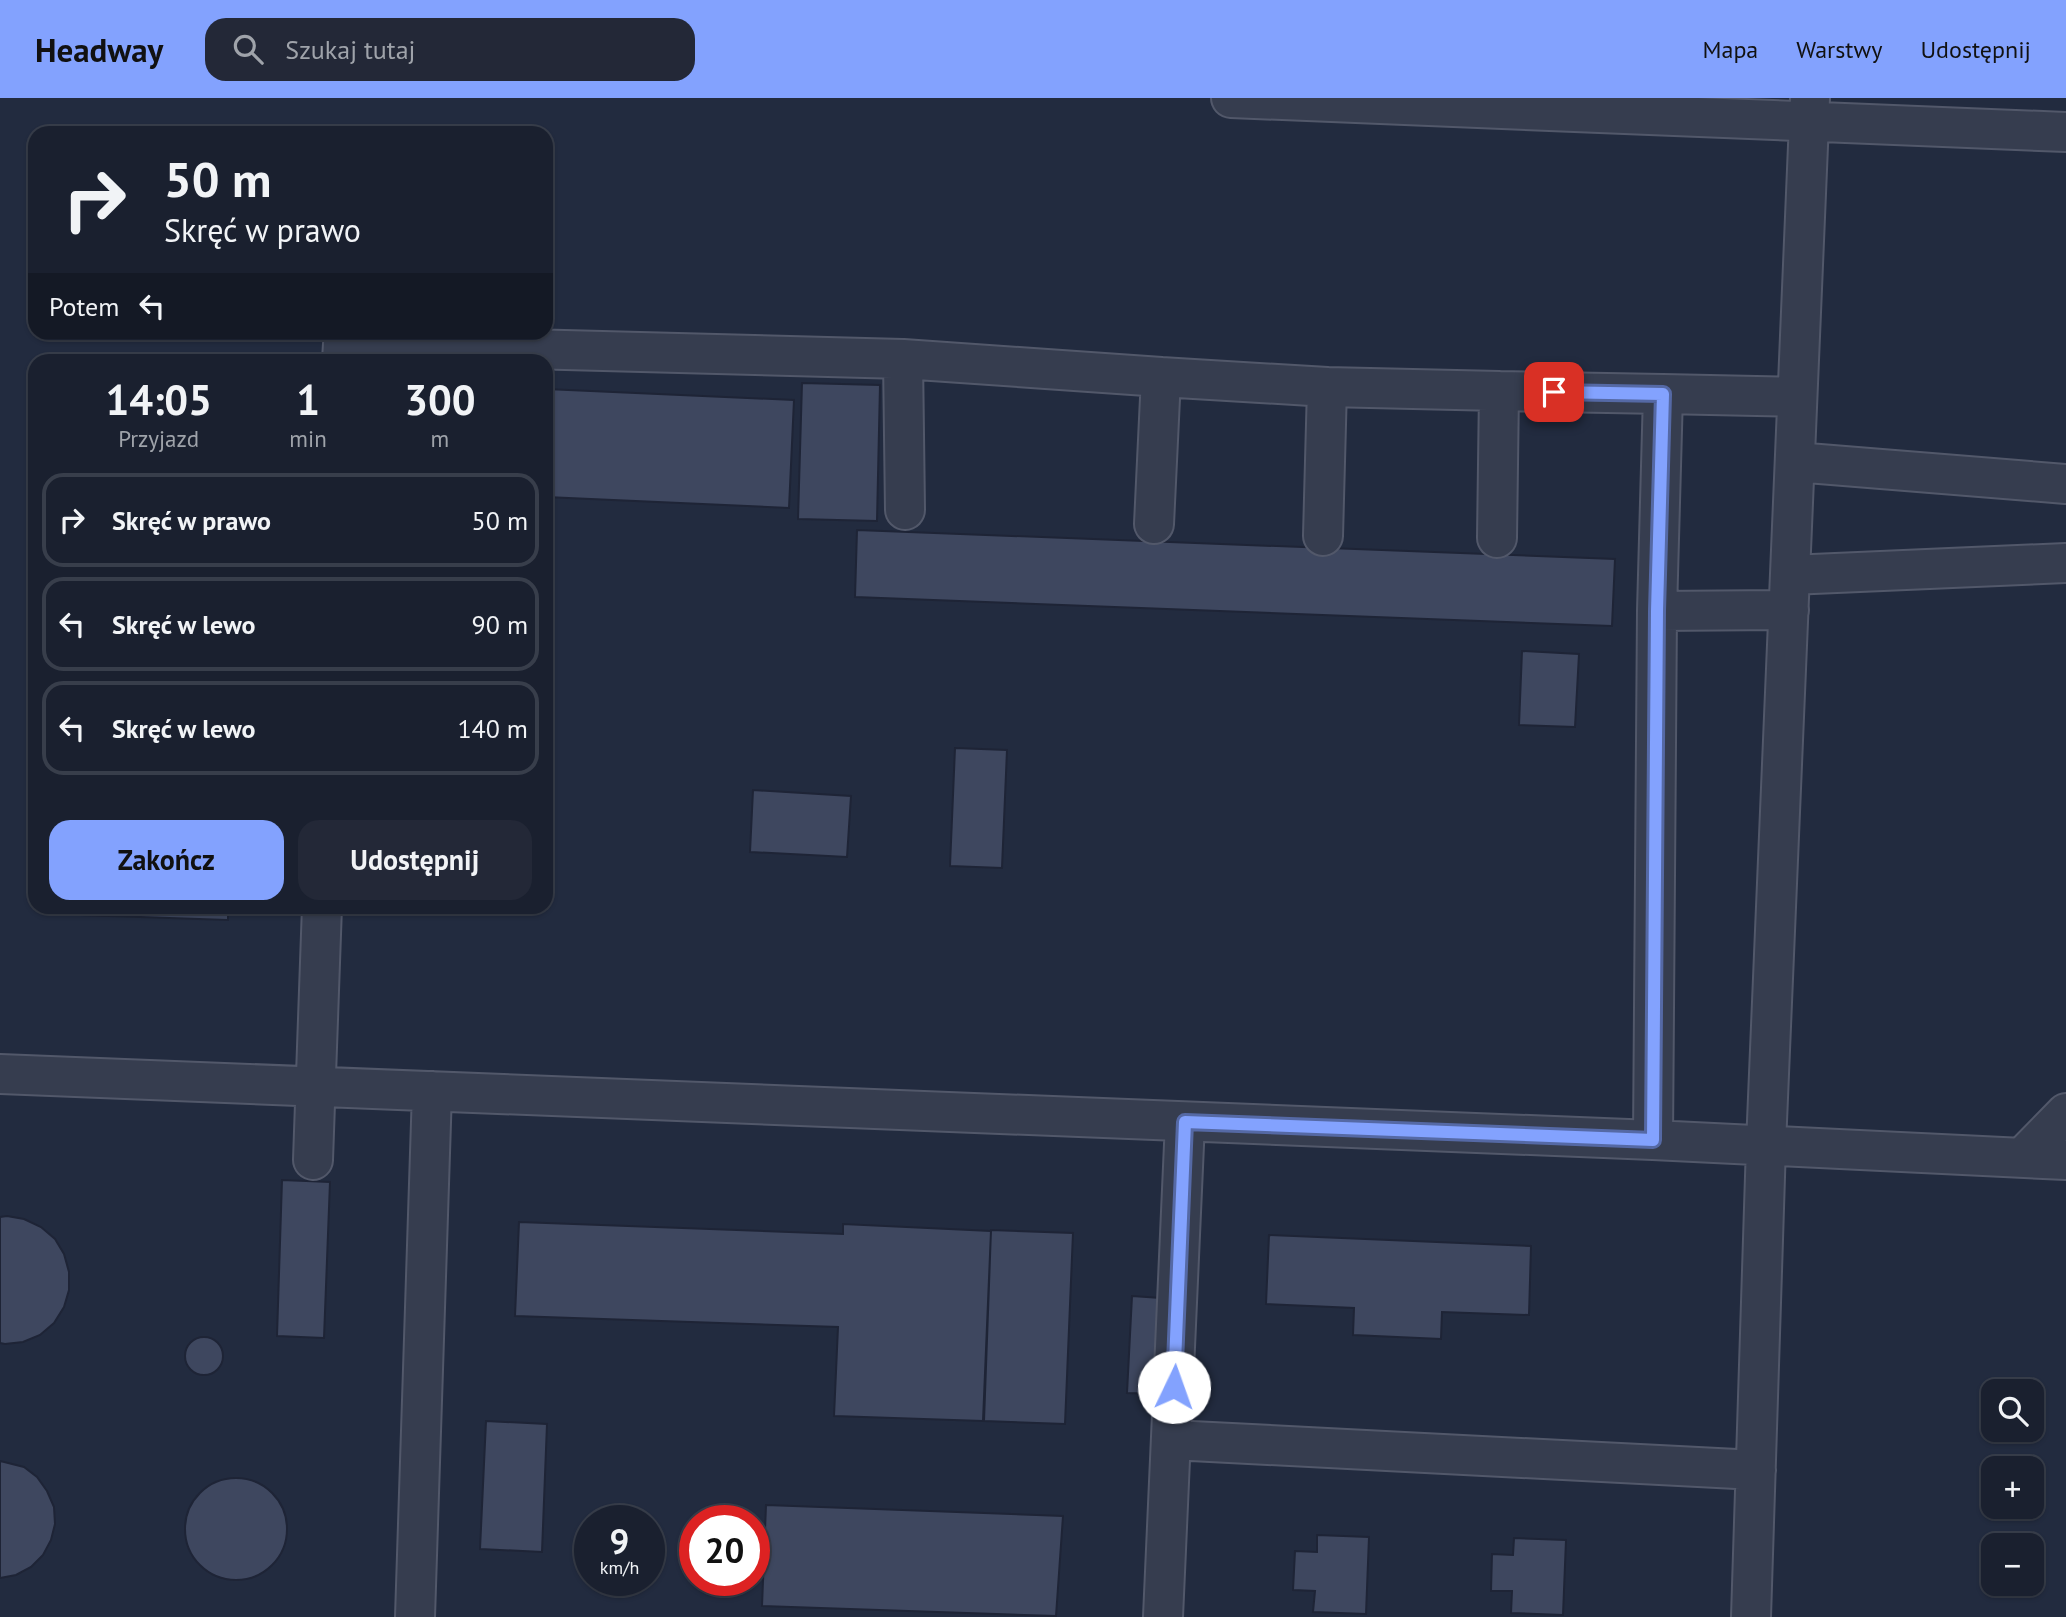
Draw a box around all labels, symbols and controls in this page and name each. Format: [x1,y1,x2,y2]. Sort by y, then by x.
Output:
search box [205,18,695,81]
text: Headway [35,28,163,71]
icon: search [229,30,267,68]
text: Szukaj tutaj [285,33,416,66]
text: Mapa [1703,34,1758,65]
text: Warstwy [1796,34,1882,65]
text: Udostępnij [1920,34,2031,65]
text: 50 m [164,147,271,211]
icon: right [49,154,140,245]
text: Skręć w prawo [164,209,361,251]
icon: left [133,287,171,325]
text: Potem [49,290,119,323]
pin [1524,362,1584,422]
text: 14:05 [105,372,212,427]
text: 1 [296,372,320,427]
text: 300 [404,372,476,427]
icon: arrive [1535,373,1573,411]
text: Przyjazd [118,424,199,453]
text: min [289,424,327,453]
text: m [431,424,449,453]
icon: right [53,501,91,539]
text: Skręć w prawo [112,504,271,537]
text: 50 m [472,504,528,537]
icon: left [53,605,91,643]
text: Skręć w lewo [112,608,256,641]
text: 90 m [472,608,528,641]
icon: left [53,709,91,747]
text: Skręć w lewo [112,712,256,745]
text: 140 m [457,712,528,745]
button: Zakończ [49,820,284,900]
button: Udostępnij [298,820,532,900]
position arrow [1137,1350,1211,1424]
map controls [1981,1379,2044,1596]
button: search [1981,1379,2044,1442]
button: + [1981,1456,2044,1519]
speed limit sign: 20 [679,1505,770,1596]
text: 9 [610,1518,629,1564]
button: − [1981,1533,2044,1596]
text: km/h [600,1556,639,1579]

